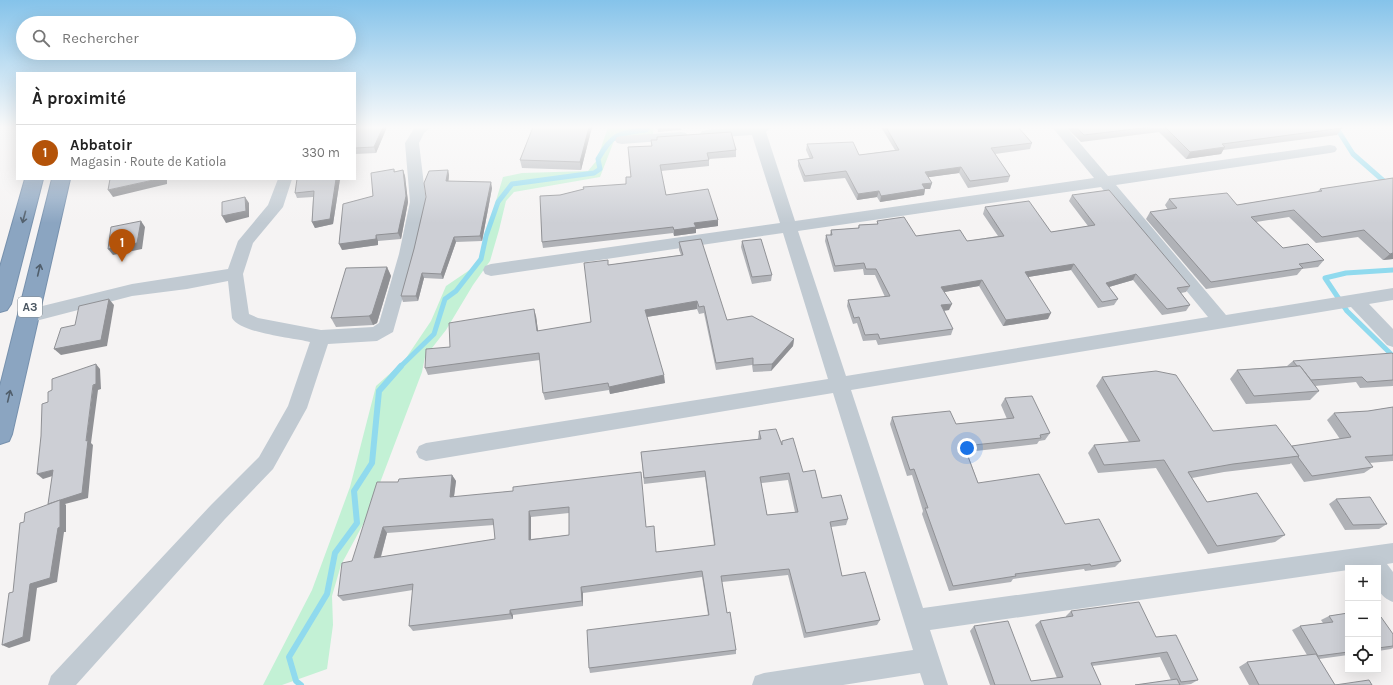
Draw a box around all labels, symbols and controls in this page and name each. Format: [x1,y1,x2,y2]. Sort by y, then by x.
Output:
search box [16,16,356,60]
icon: search [30,27,52,49]
text: Rechercher [62,29,139,47]
text: À proximité [32,88,126,108]
text: Abbatoir [70,136,132,154]
text: 1 [43,145,47,160]
text: 330 m [302,145,340,160]
text: Magasin · Route de Katiola [70,154,226,169]
one-way arrow [19,210,27,223]
pin: 1 [109,229,135,262]
one-way arrow [36,264,43,277]
road number: A3 [18,297,42,317]
one-way arrow [6,390,13,403]
your location [957,438,977,458]
map controls [1345,565,1381,673]
button: + [1345,565,1381,601]
button: − [1345,601,1381,637]
button: locate [1345,637,1381,673]

